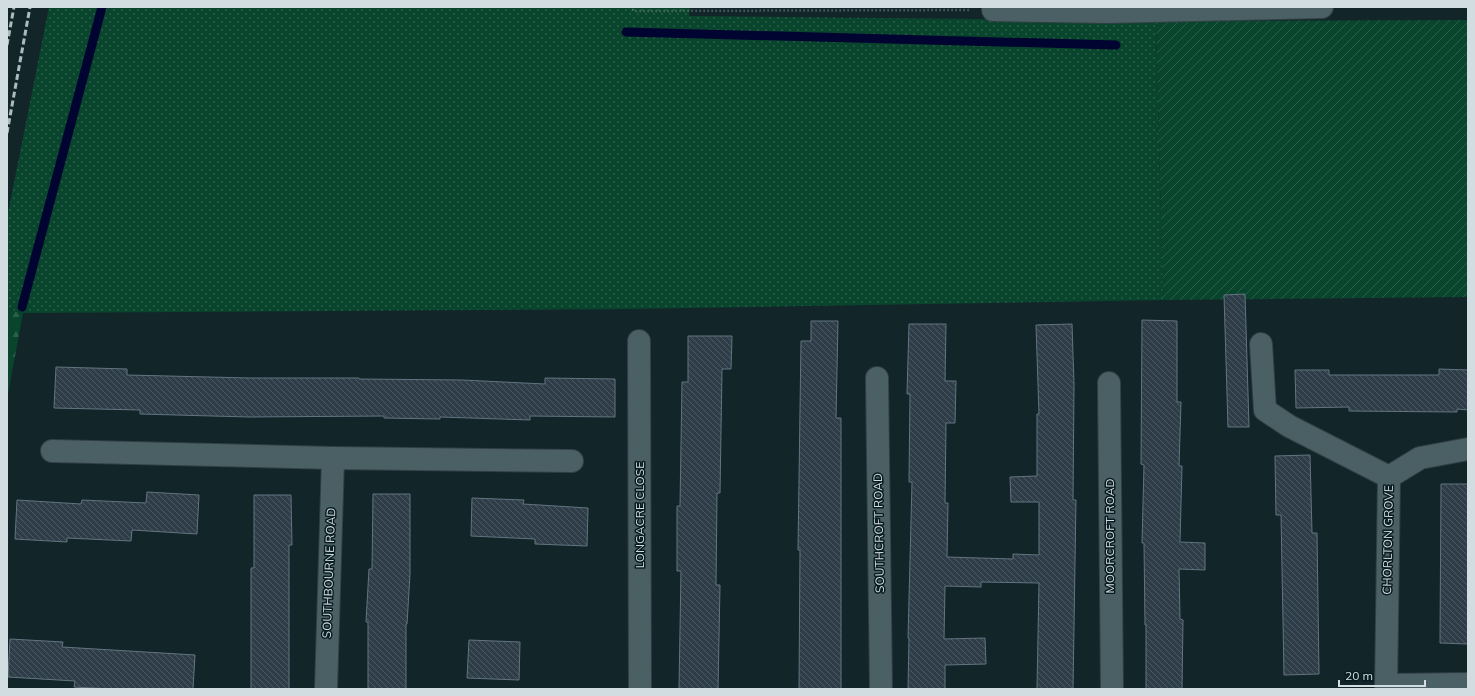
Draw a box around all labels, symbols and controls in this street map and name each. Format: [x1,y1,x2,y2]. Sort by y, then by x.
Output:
street label: LONGACRE CLOSE [632,462,647,568]
street label: SOUTHCROFT ROAD [870,473,887,593]
street label: MOORCROFT ROAD [1102,478,1117,594]
street label: CHORLTON GROVE [1379,485,1396,595]
street label: SOUTHBOURNE ROAD [319,507,338,639]
scale bar [1339,662,1425,688]
text: 20 m [1345,668,1373,683]

